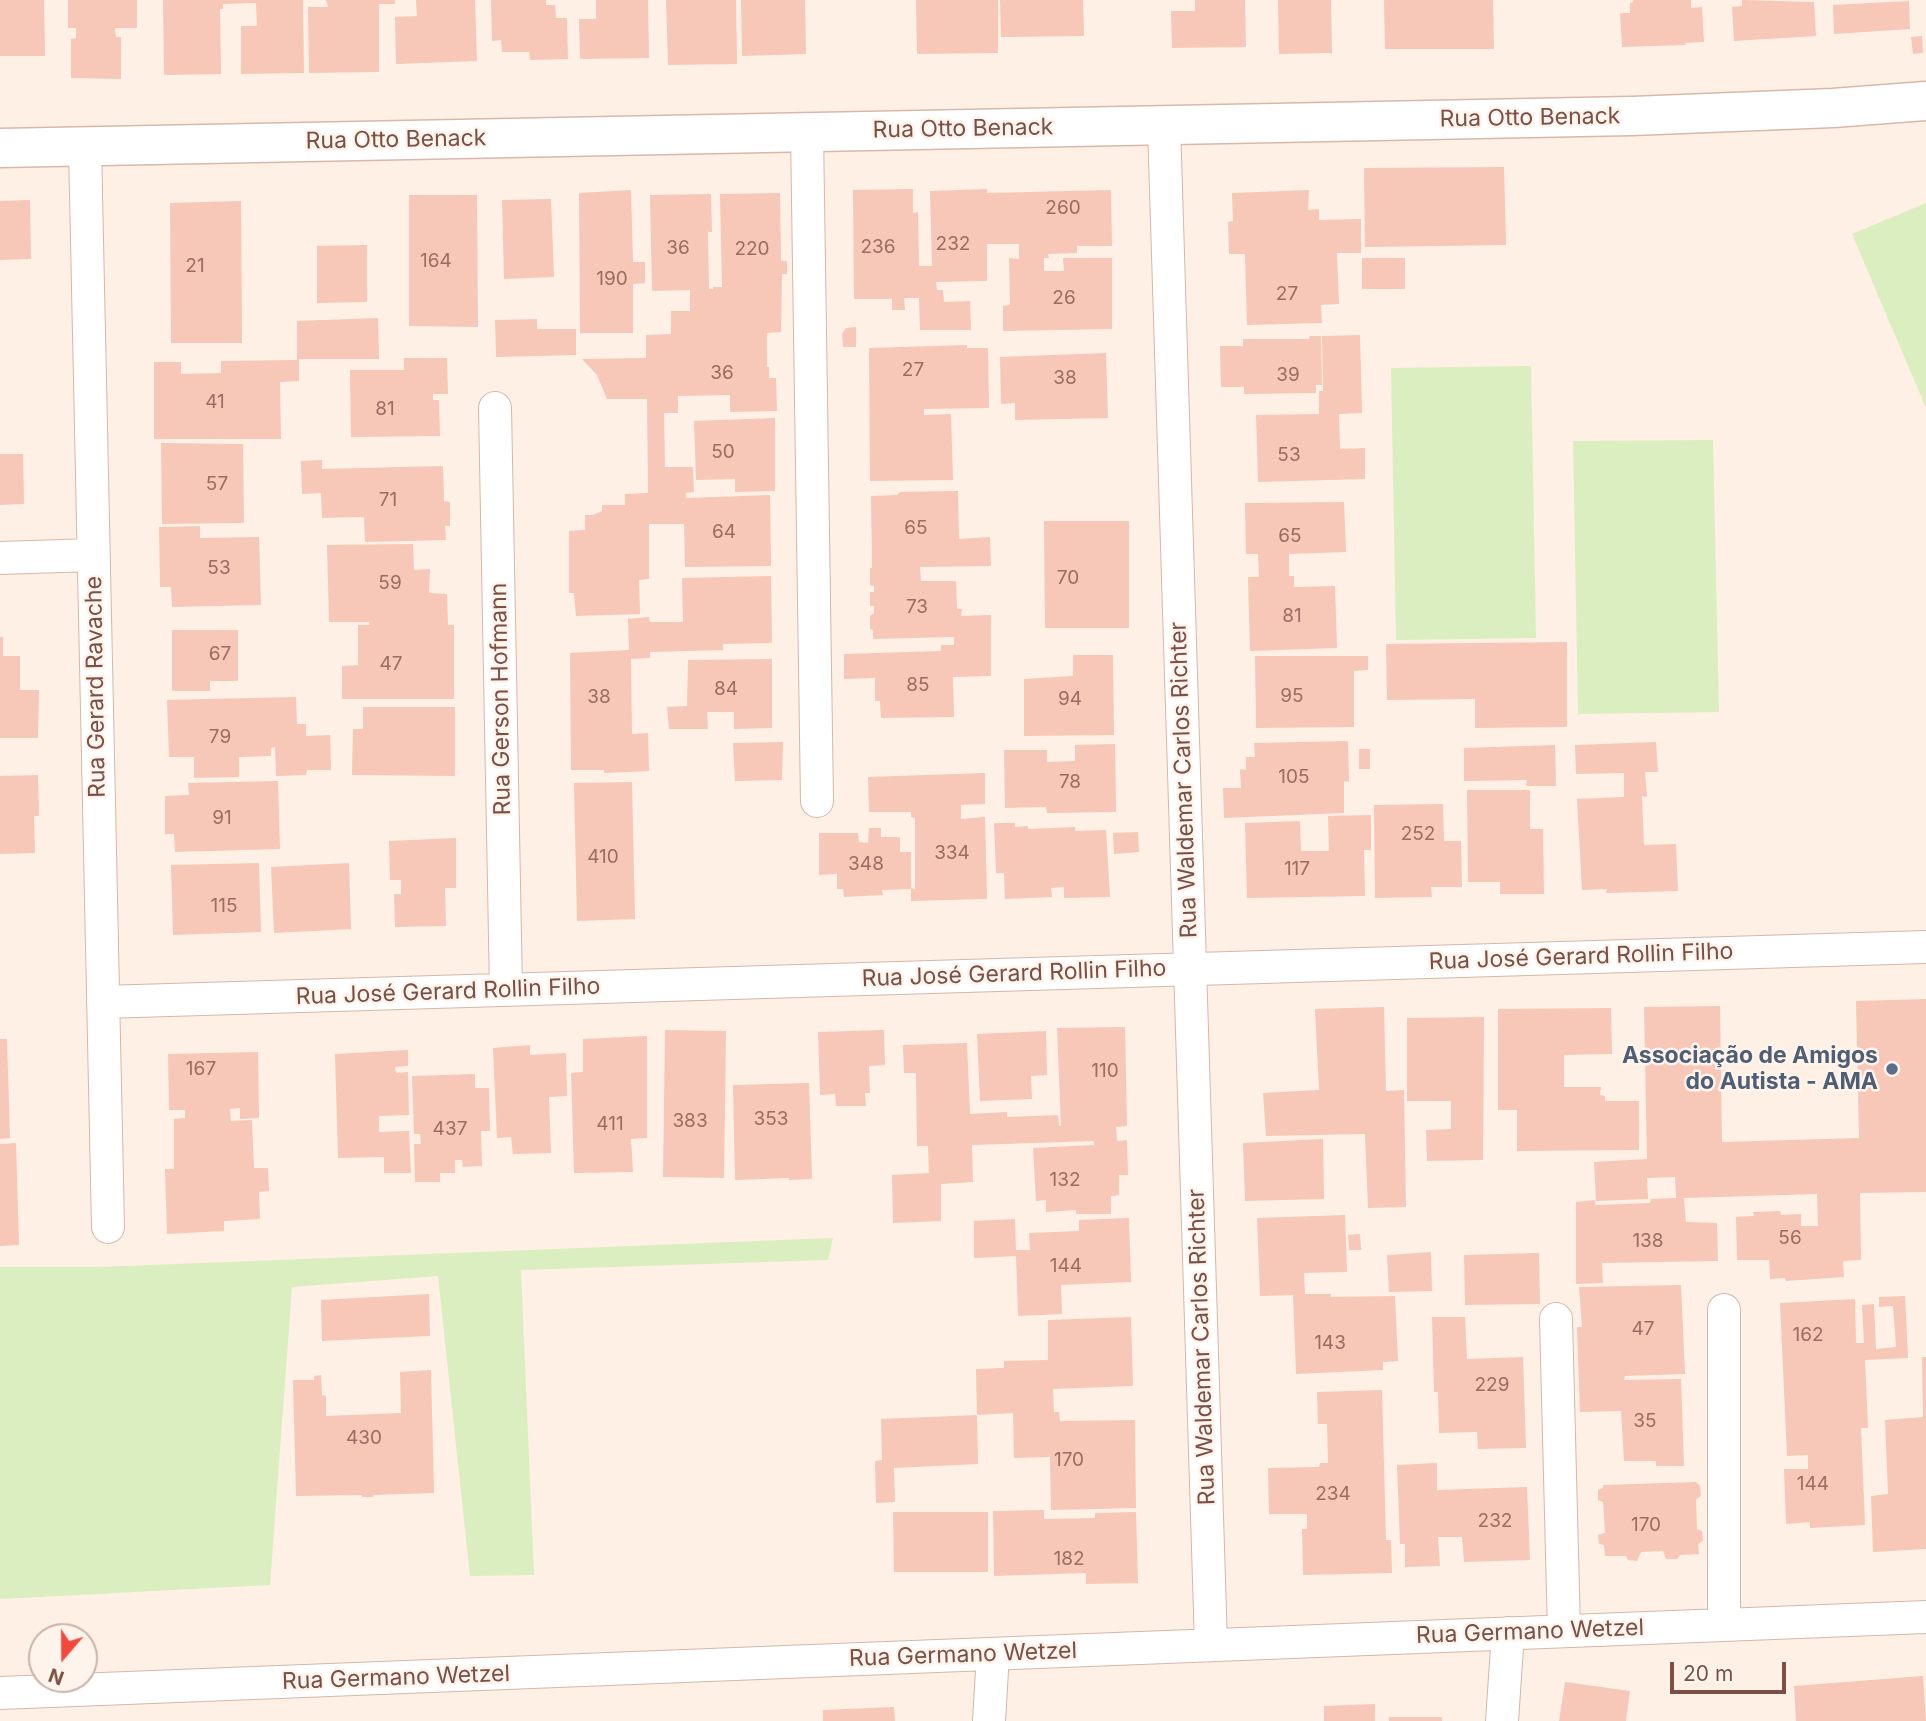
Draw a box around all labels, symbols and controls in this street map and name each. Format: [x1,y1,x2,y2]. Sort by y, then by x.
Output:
street label: Rua Otto Benack [1439,103,1621,133]
street label: Rua Otto Benack [872,114,1054,144]
street label: Rua Otto Benack [305,125,487,155]
house number: 260 [1045,197,1081,219]
house number: 232 [936,233,970,255]
house number: 236 [860,236,896,258]
house number: 36 [666,237,690,259]
house number: 220 [734,238,770,260]
house number: 164 [420,250,452,272]
house number: 21 [185,255,205,277]
house number: 190 [596,268,628,290]
house number: 27 [1276,283,1298,305]
house number: 26 [1052,287,1076,309]
house number: 27 [902,359,924,381]
house number: 36 [710,362,734,384]
house number: 39 [1276,364,1300,386]
house number: 38 [1053,367,1077,389]
house number: 41 [205,391,225,413]
house number: 81 [375,398,395,420]
house number: 50 [711,441,735,463]
house number: 53 [1277,444,1301,466]
house number: 57 [206,473,228,495]
house number: 71 [379,489,397,511]
house number: 65 [904,517,928,539]
house number: 64 [712,521,736,543]
house number: 65 [1278,525,1302,547]
house number: 53 [207,557,231,579]
house number: 70 [1057,567,1079,589]
house number: 59 [378,572,402,594]
street label: Rua Gerard Ravache [80,576,112,798]
street label: Rua Gerson Hofmann [485,582,517,816]
house number: 73 [906,596,928,618]
house number: 81 [1282,605,1302,627]
street label: Rua Waldemar Carlos Richter [1165,621,1203,939]
house number: 67 [209,643,231,665]
house number: 47 [379,653,403,675]
house number: 85 [906,674,930,696]
house number: 84 [714,678,738,700]
house number: 95 [1280,685,1304,707]
house number: 38 [587,686,611,708]
house number: 94 [1058,688,1082,710]
house number: 79 [209,726,231,748]
house number: 105 [1278,766,1310,788]
house number: 78 [1059,771,1081,793]
house number: 91 [212,807,232,829]
house number: 252 [1401,823,1435,845]
house number: 334 [934,842,970,864]
house number: 410 [587,846,619,868]
house number: 348 [848,853,884,875]
house number: 117 [1284,858,1310,880]
house number: 115 [210,895,238,917]
street label: Rua José Gerard Rollin Filho [1428,938,1734,976]
street label: Rua José Gerard Rollin Filho [861,955,1167,993]
street label: Rua José Gerard Rollin Filho [295,973,601,1011]
place label: Associação de Amigos do Autista - AMA [1622,1042,1878,1096]
house number: 167 [186,1058,216,1080]
house number: 110 [1091,1060,1119,1082]
marker: Associação de Amigos do Autista - AMA [1884,1061,1900,1077]
house number: 353 [753,1108,789,1130]
house number: 383 [672,1110,708,1132]
house number: 411 [596,1113,624,1135]
house number: 437 [433,1118,467,1140]
house number: 132 [1049,1169,1081,1191]
street label: Rua Waldemar Carlos Richter [1183,1188,1221,1506]
house number: 56 [1778,1227,1802,1249]
house number: 138 [1632,1230,1664,1252]
house number: 144 [1050,1255,1082,1277]
house number: 47 [1631,1318,1655,1340]
house number: 162 [1792,1324,1824,1346]
house number: 143 [1314,1332,1346,1354]
house number: 229 [1475,1374,1509,1396]
house number: 35 [1633,1410,1657,1432]
house number: 430 [346,1427,382,1449]
house number: 170 [1054,1449,1084,1471]
house number: 144 [1797,1473,1829,1495]
house number: 234 [1315,1483,1351,1505]
house number: 232 [1478,1510,1512,1532]
house number: 170 [1631,1514,1661,1536]
house number: 182 [1053,1548,1085,1570]
street label: Rua Germano Wetzel [1416,1614,1644,1650]
north arrow [28,1623,98,1693]
street label: Rua Germano Wetzel [849,1637,1077,1673]
scale bar [1674,1648,1790,1692]
street label: Rua Germano Wetzel [282,1660,510,1696]
text: 20 m [1683,1661,1733,1686]
text: N [46,1663,67,1690]

